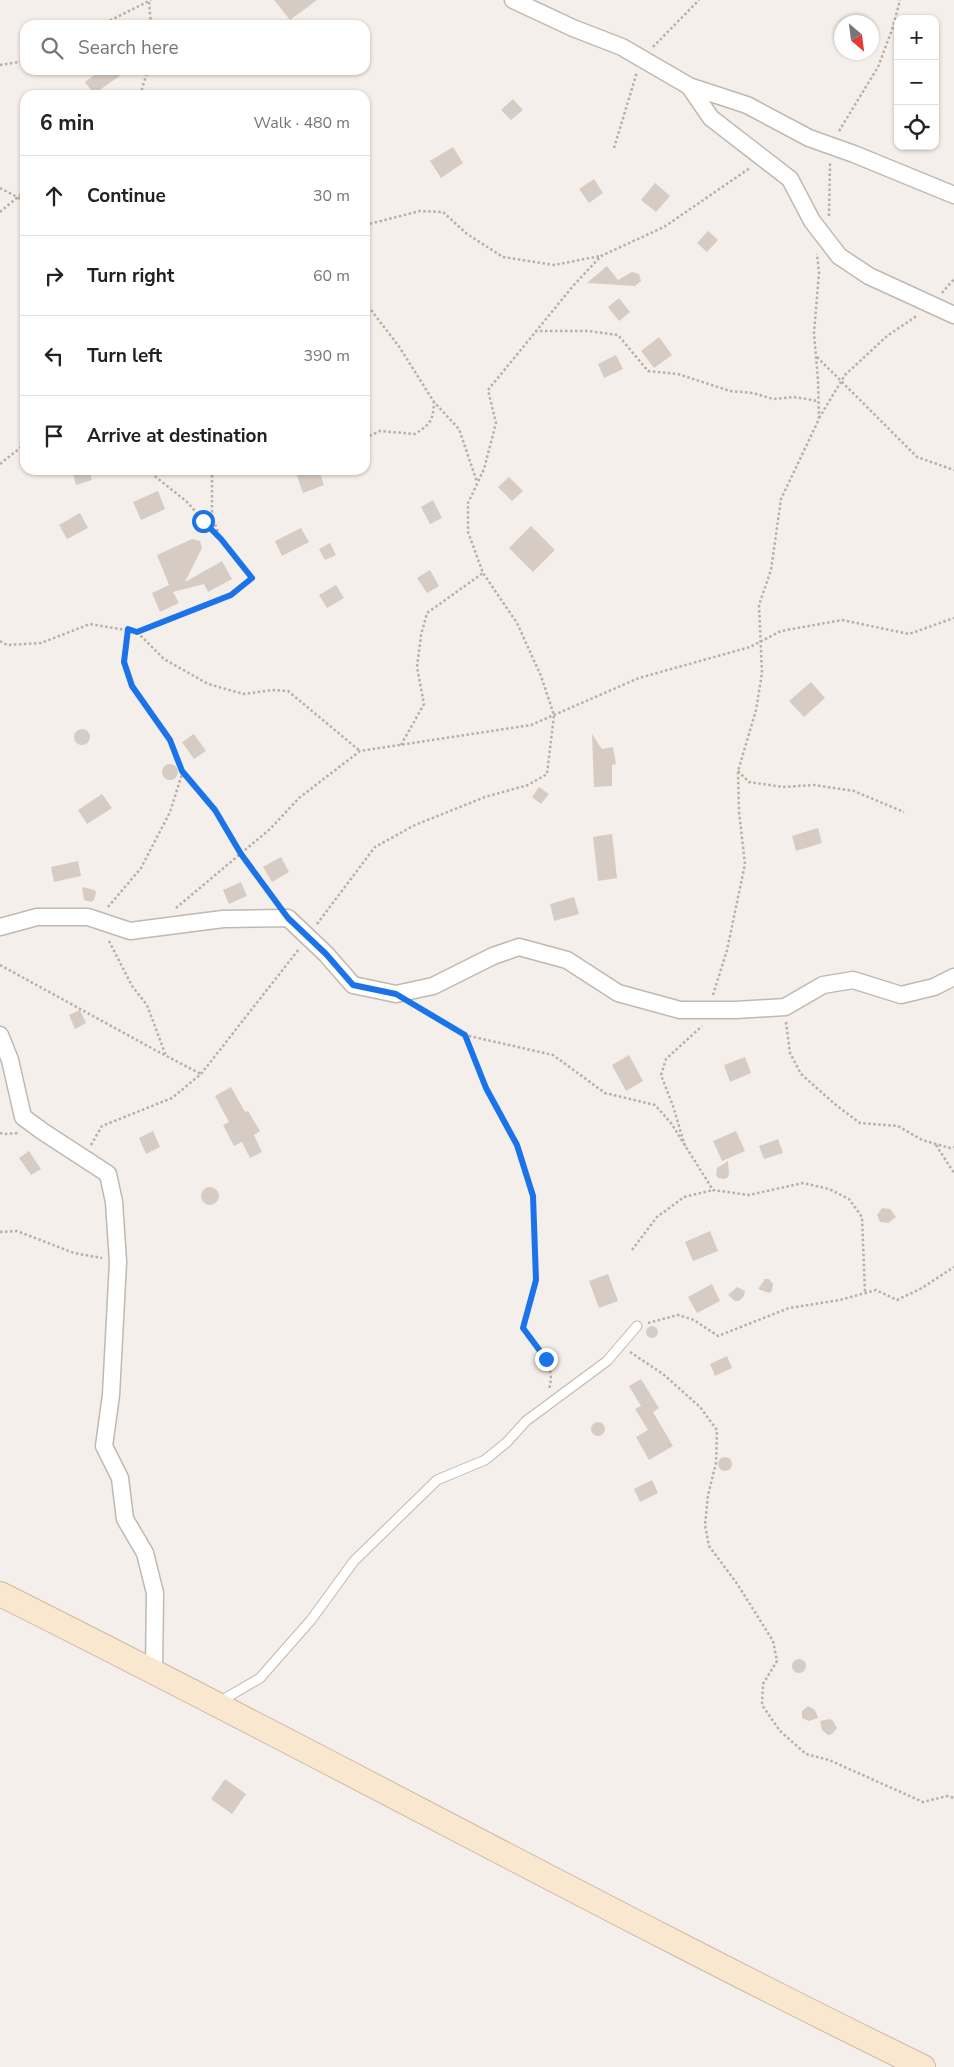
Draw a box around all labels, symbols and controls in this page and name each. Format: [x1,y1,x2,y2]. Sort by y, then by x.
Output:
north arrow [834,15,879,60]
map controls [894,15,939,150]
button: + [894,15,939,60]
search box [20,20,370,75]
icon: search [38,34,66,62]
text: Search here [78,35,179,61]
button: − [894,60,939,105]
button: locate [894,105,939,150]
text: 6 min [40,109,94,137]
text: Walk · 480 m [254,112,350,134]
icon: ahead [40,182,68,210]
text: Continue [87,183,166,209]
text: 30 m [313,185,350,207]
icon: right [40,262,68,290]
text: Turn right [87,263,174,289]
text: 60 m [313,265,350,287]
icon: left [40,342,68,370]
text: Turn left [87,343,162,369]
text: 390 m [303,345,350,367]
icon: arrive [40,422,68,450]
text: Arrive at destination [87,423,268,449]
route start [192,510,215,533]
route end [535,1348,558,1371]

